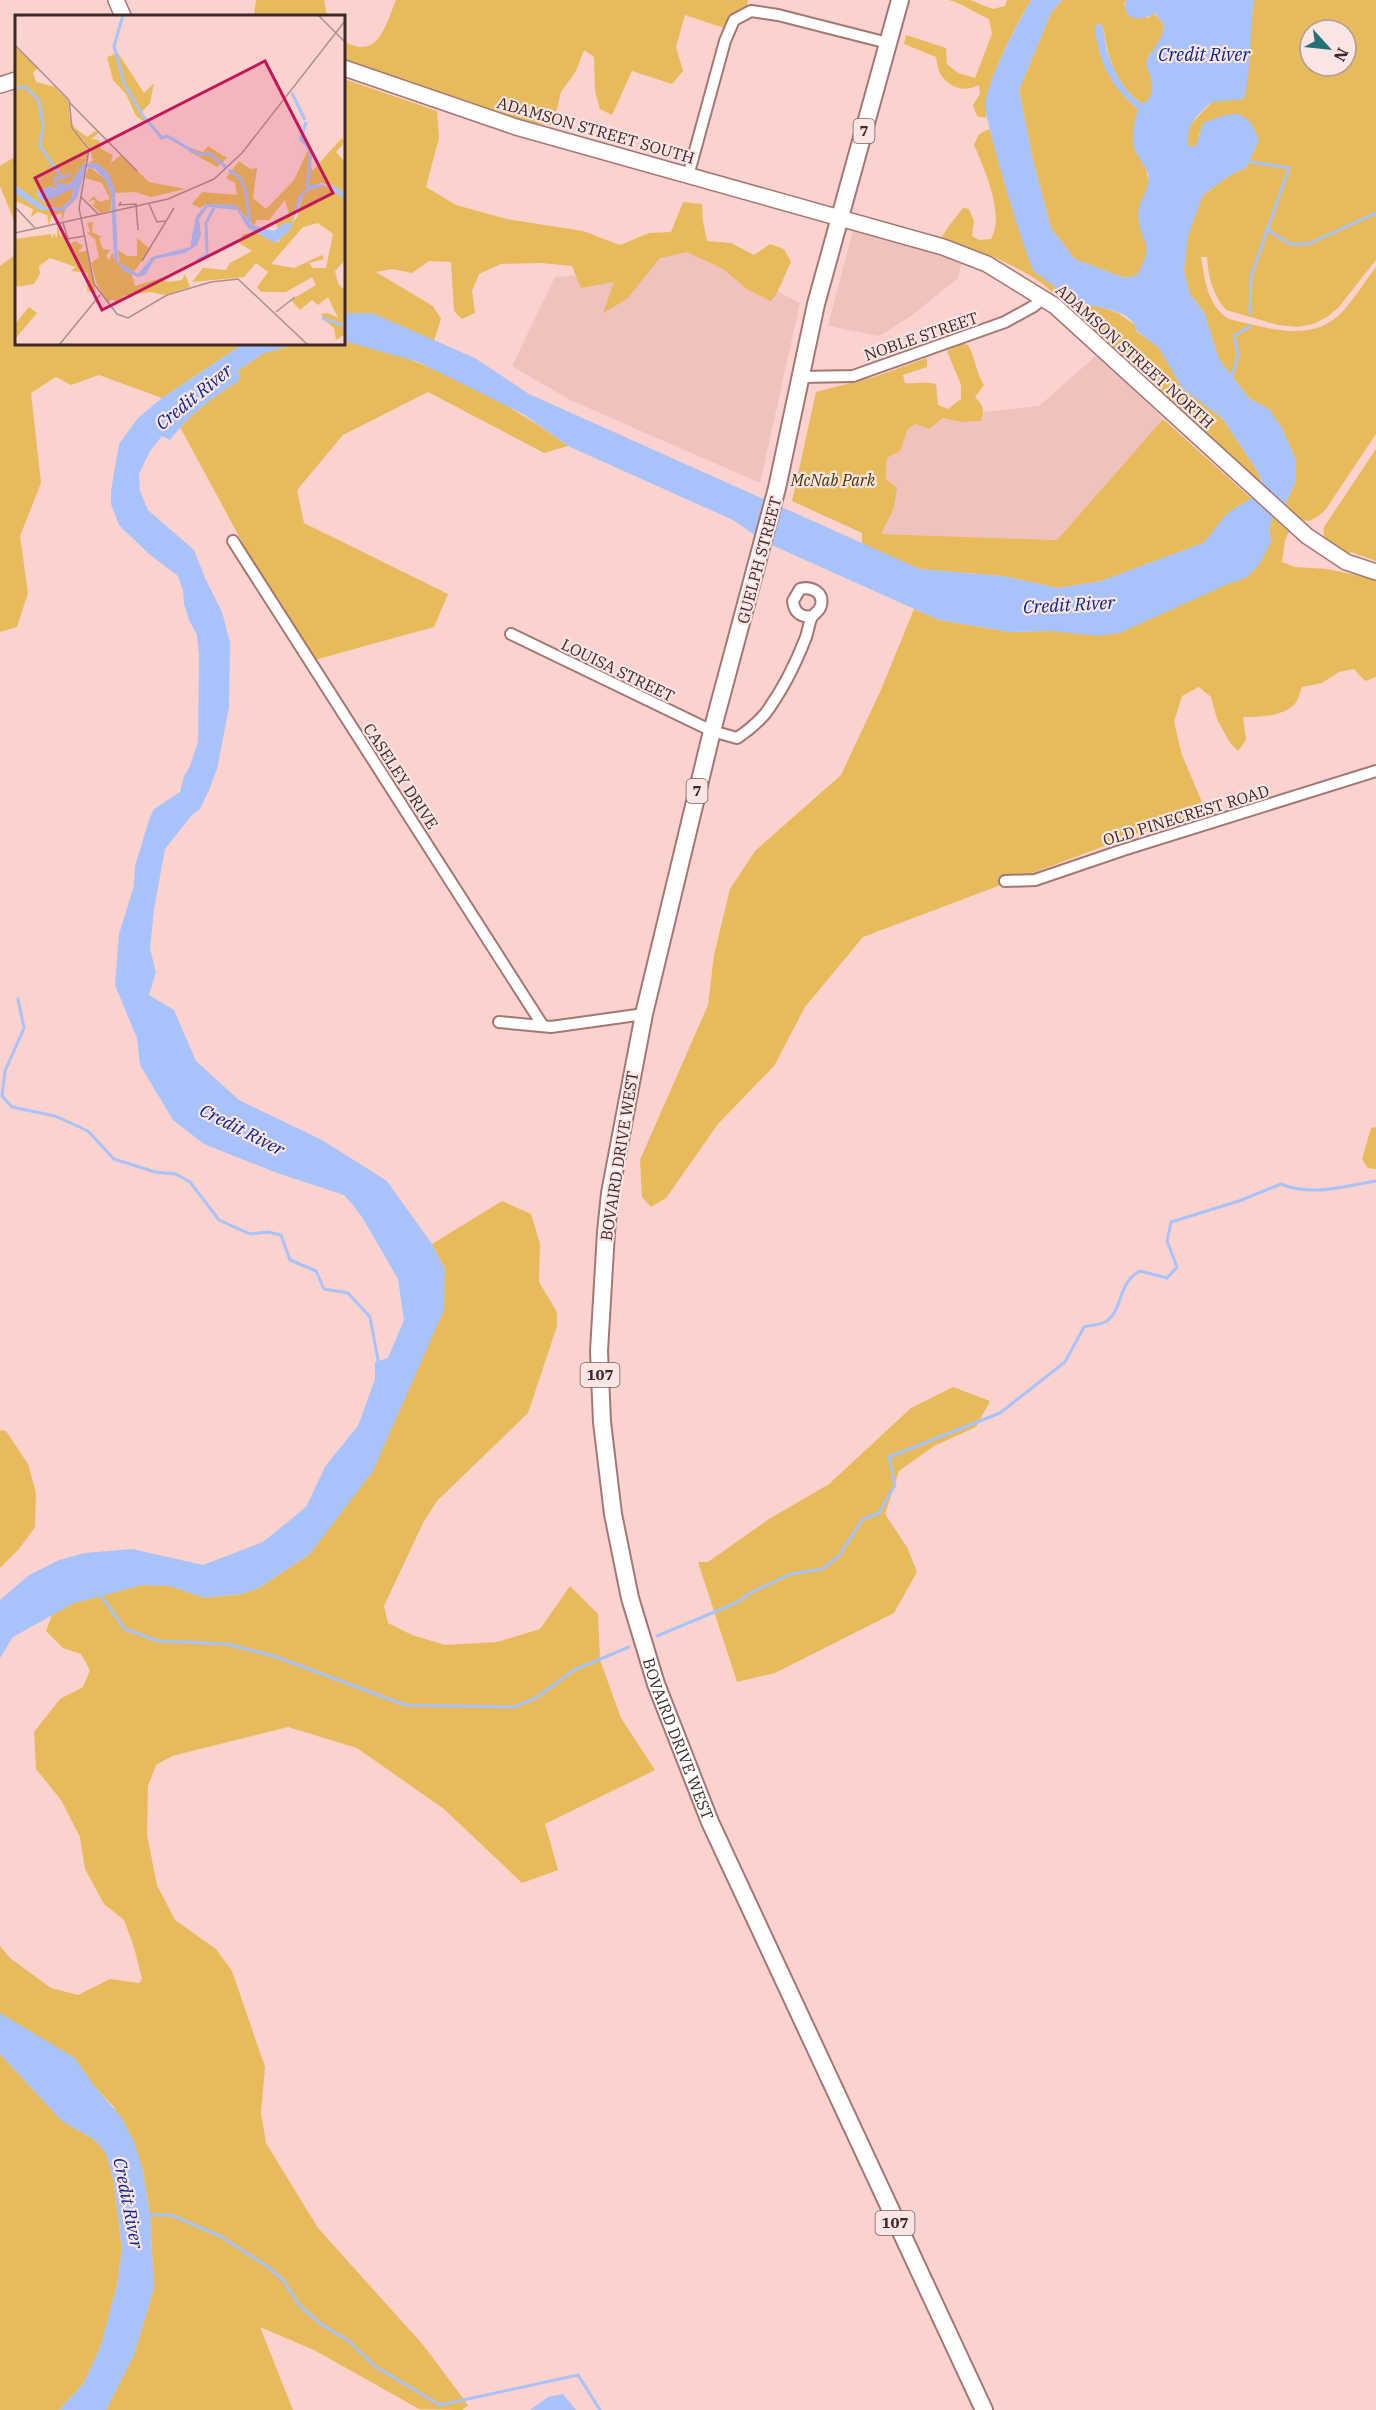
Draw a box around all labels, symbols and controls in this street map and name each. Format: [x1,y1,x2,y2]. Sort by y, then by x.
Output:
inset map [15,15,345,345]
north arrow [1298,18,1358,78]
water label: Credit River [1158,43,1251,66]
text: N [1330,45,1353,65]
street label: ADAMSON STREET SOUTH [495,92,697,168]
road number: 7 [854,119,874,143]
street label: ADAMSON STREET NORTH [1052,280,1218,432]
street label: NOBLE STREET [861,307,981,365]
water label: Credit River [151,358,238,435]
park label: McNab Park [790,470,876,490]
street label: GUELPH STREET [732,494,786,626]
water label: Credit River [1022,591,1117,618]
street label: LOUISA STREET [558,634,678,706]
street label: CASELEY DRIVE [359,719,443,833]
road number: 7 [686,779,708,803]
street label: OLD PINECREST ROAD [1100,780,1272,850]
street label: BOVAIRD DRIVE WEST [596,1070,642,1242]
water label: Credit River [196,1098,290,1161]
road number: 107 [580,1363,620,1387]
street label: BOVAIRD DRIVE WEST [639,1655,718,1823]
water label: Credit River [108,2155,149,2251]
road number: 107 [876,2211,914,2235]

